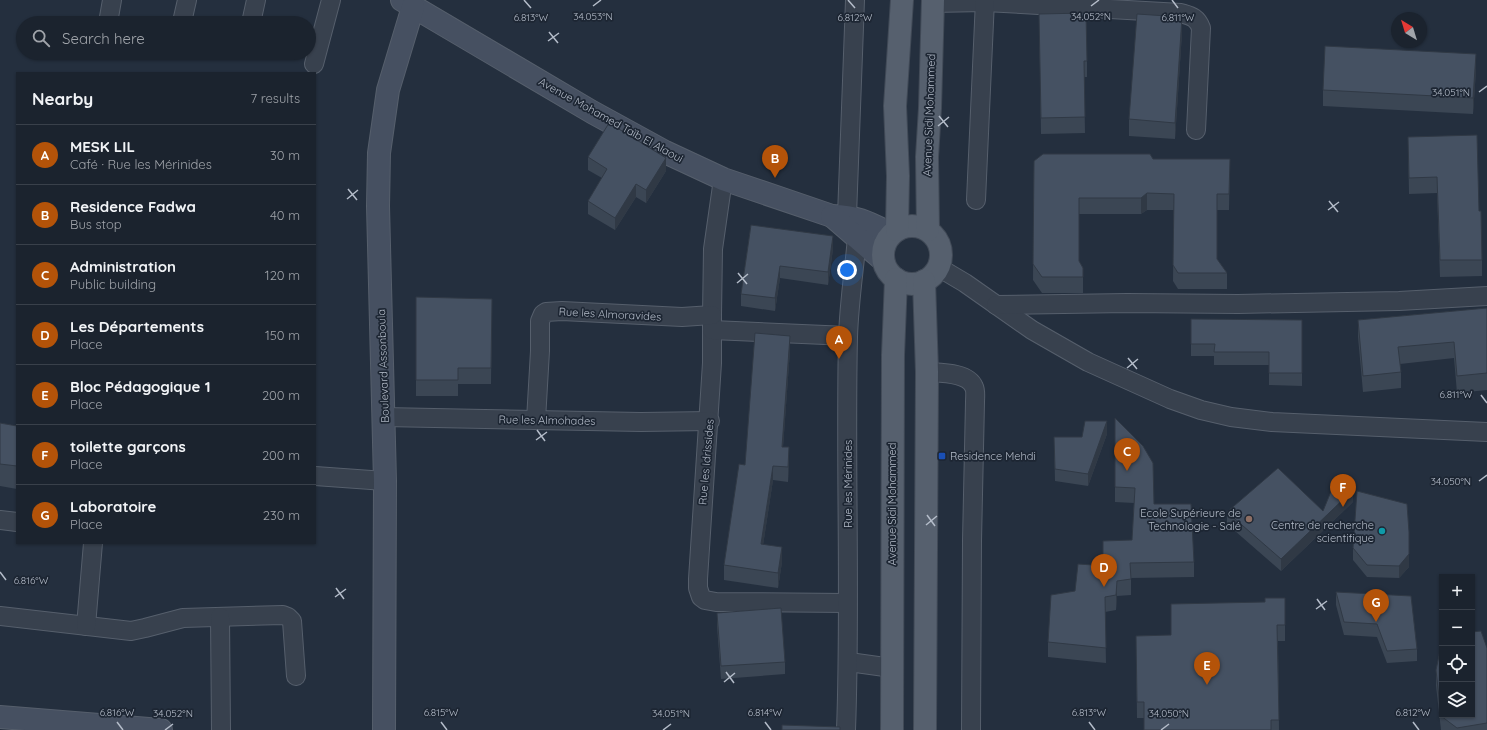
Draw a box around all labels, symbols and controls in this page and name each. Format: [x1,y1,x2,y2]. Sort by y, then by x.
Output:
text: 34.053°N [573,10,613,23]
text: 34.052°N [1071,10,1111,23]
text: 6.813°W [514,11,549,24]
text: 6.812°W [838,11,873,24]
text: 6.811°W [1162,11,1195,24]
north arrow [1391,12,1427,48]
search box [16,16,316,60]
icon: search [30,27,52,49]
text: Search here [62,29,145,48]
street label: Avenue Sidi Mohammed [920,53,938,177]
street label: Avenue Mohamed Taïb El Alaoui [536,74,686,166]
text: 34.051°N [1432,86,1470,99]
text: Nearby [32,88,93,109]
text: 7 results [251,90,300,106]
text: MESK LIL [70,137,135,156]
pin: B [762,145,788,178]
text: A [41,147,49,163]
text: 30 m [270,147,300,163]
text: Café · Rue les Mérinides [70,156,212,172]
text: Residence Fadwa [70,197,196,216]
text: B [41,207,49,223]
text: 40 m [270,207,300,223]
text: Bus stop [70,216,122,232]
text: Administration [70,257,176,276]
your location [837,260,857,280]
text: C [41,267,49,283]
text: 120 m [265,267,300,283]
text: Public building [70,276,156,292]
street label: Rue les Almoravides [558,304,662,324]
street label: Boulevard Assonboula [374,309,392,423]
text: Les Départements [70,317,204,336]
pin: A [826,326,852,359]
text: D [40,327,50,343]
text: 150 m [265,327,300,343]
text: Place [70,336,103,352]
text: Bloc Pédagogique 1 [70,377,210,396]
text: E [41,387,49,403]
text: 200 m [262,387,300,403]
text: 6.811°W [1440,388,1473,401]
text: Place [70,396,103,412]
street label: Rue les Almohades [498,412,596,428]
street label: Rue les Idrissides [695,418,717,506]
text: toilette garçons [70,437,186,456]
pin: C [1114,438,1140,471]
street label: Rue les Mérinides [841,440,855,528]
street label: Avenue Sidi Mohammed [885,443,899,565]
text: F [41,447,49,463]
text: 200 m [262,447,300,463]
place label: Residence Mehdi [950,449,1036,463]
marker: Residence Mehdi [937,451,947,461]
text: Place [70,456,103,472]
pin: F [1330,474,1356,507]
text: 34.050°N [1431,475,1471,488]
text: Laboratoire [70,497,156,516]
place label: Ecole Supérieure de Technologie - Salé [1140,506,1241,533]
text: G [40,507,50,523]
text: 230 m [263,507,300,523]
marker: Ecole Supérieure de Technologie - Salé [1244,514,1254,524]
text: Place [70,516,103,532]
place label: Centre de recherche scientifique [1271,518,1374,545]
marker: Centre de recherche scientifique [1377,526,1387,536]
pin: D [1091,554,1117,587]
text: 6.816°W [14,574,49,587]
map controls [1439,574,1475,718]
button: + [1439,574,1475,610]
pin: G [1363,589,1389,622]
button: − [1439,610,1475,646]
button: locate [1439,646,1475,682]
pin: E [1194,652,1220,685]
button: layers [1439,682,1475,718]
text: 6.816°W [100,706,135,719]
text: 6.815°W [424,706,459,719]
text: 6.814°W [748,706,783,719]
text: 6.813°W [1072,706,1107,719]
text: 6.812°W [1396,706,1431,719]
text: 34.052°N [153,707,193,720]
text: 34.051°N [652,707,690,720]
text: 34.050°N [1149,707,1189,720]

